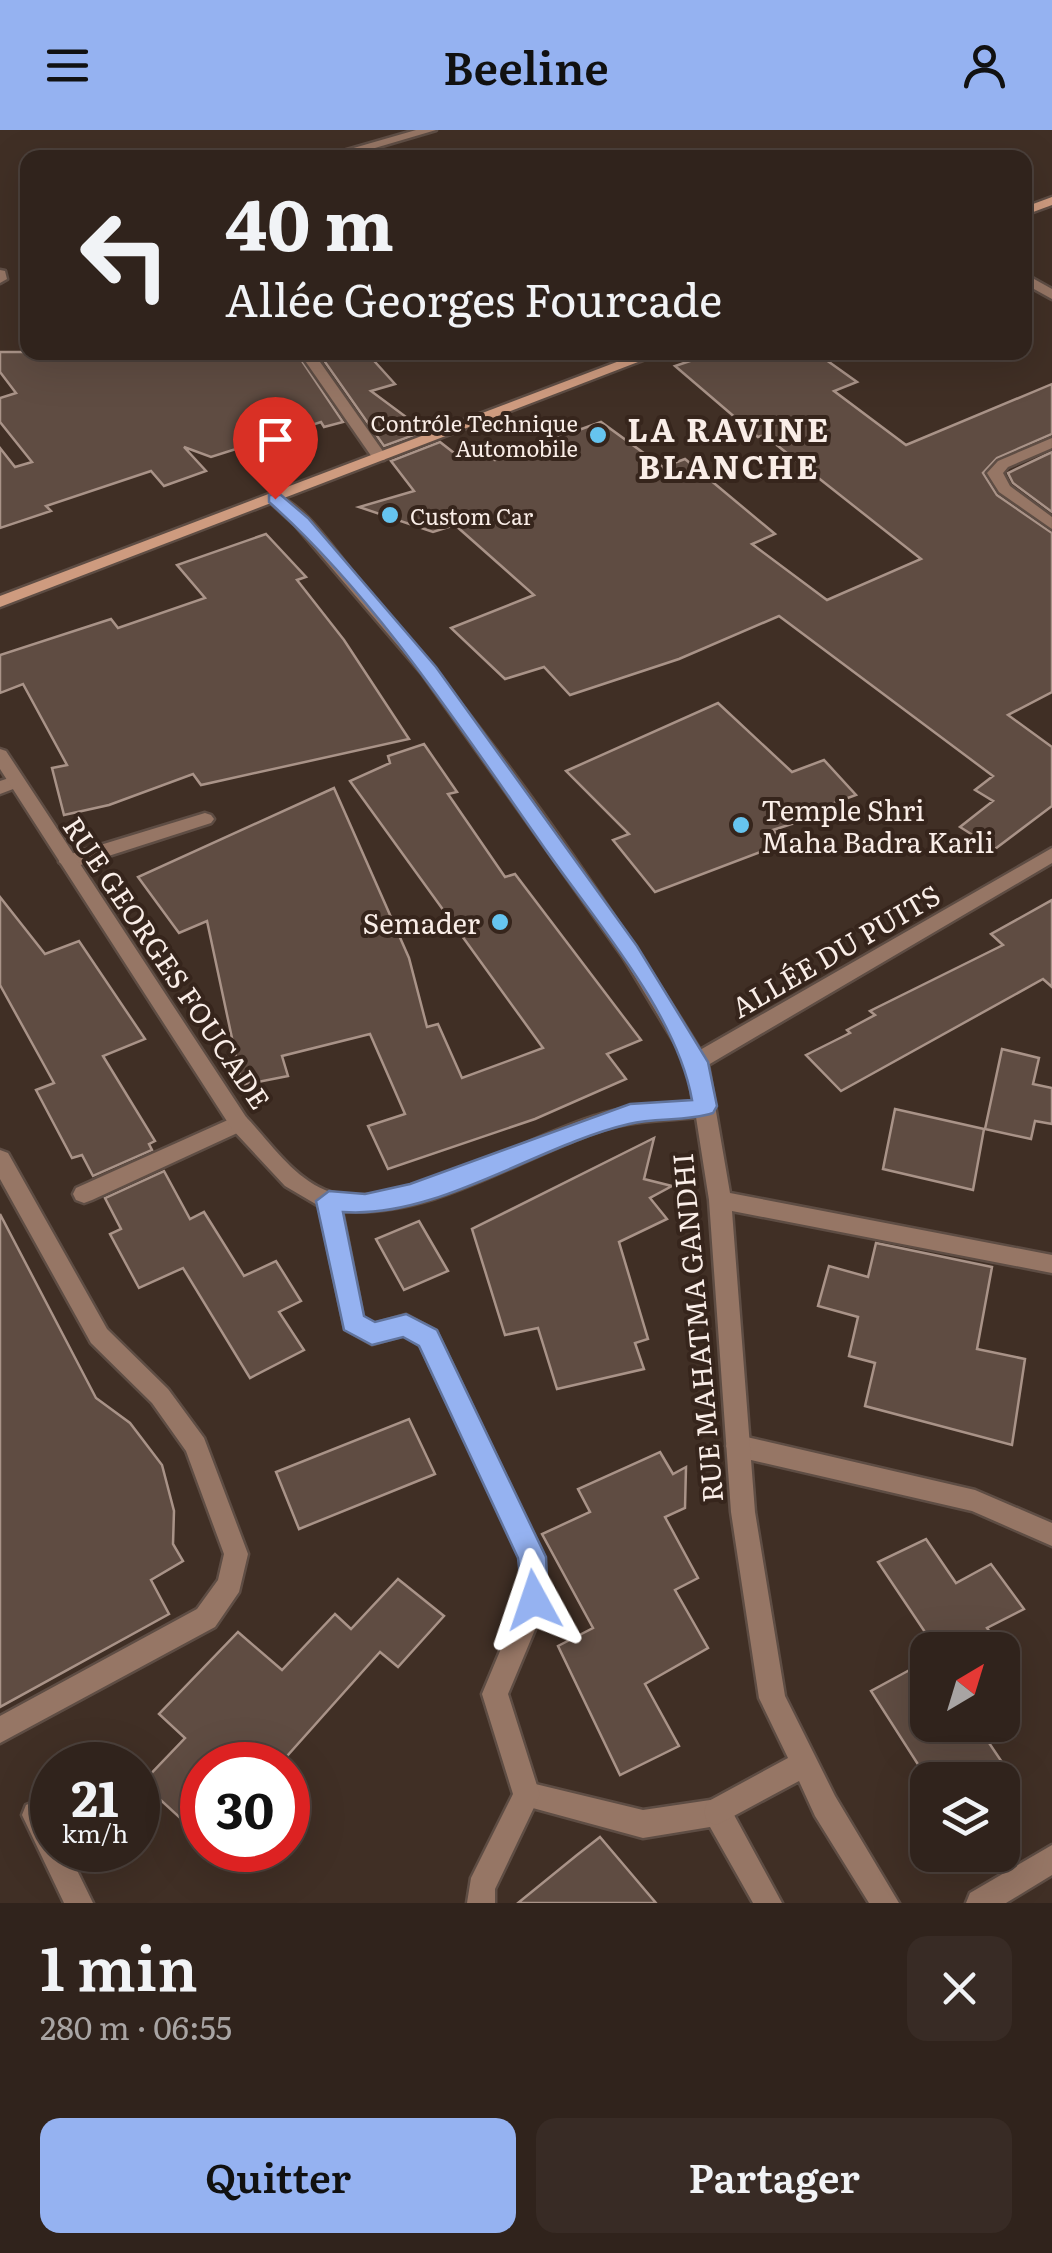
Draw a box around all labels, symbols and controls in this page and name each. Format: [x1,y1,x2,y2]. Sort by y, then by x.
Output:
text: Beeline [443,32,609,99]
icon: menu [40,38,95,93]
icon: person [957,38,1012,93]
text: 40 m [225,169,394,273]
icon: left [60,190,190,320]
text: Allée Georges Fourcade [225,264,722,331]
pin [233,397,318,500]
district label: LA RAVINE BLANCHE [627,404,831,489]
place label: Contróle Technique Automobile [370,406,578,464]
icon: arrive [248,412,303,467]
marker: Contróle Technique Automobile [587,424,609,446]
place label: Custom Car [410,499,534,532]
marker: Custom Car [379,504,401,526]
place label: Temple Shri Maha Badra Karli [761,788,994,862]
street label: RUE GEORGES FOUCADE [54,807,282,1117]
marker: Temple Shri Maha Badra Karli [730,814,752,836]
street label: ALLÉE DU PUITS [723,873,947,1027]
place label: Semader [363,901,481,943]
marker: Semader [489,911,511,933]
street label: RUE MAHATMA GANDHI [660,1152,732,1504]
position arrow [482,1548,586,1652]
north arrow [910,1632,1020,1742]
map controls [910,1632,1020,1872]
speed limit sign: 30 [180,1742,310,1872]
text: 21 [71,1758,119,1832]
button: layers [910,1762,1020,1872]
text: km/h [62,1814,128,1851]
text: 1 min [40,1920,198,2009]
button: close [907,1936,1012,2041]
text: 280 m · 06:55 [40,2002,232,2050]
button: Quitter [40,2118,516,2233]
button: Partager [536,2118,1012,2233]

